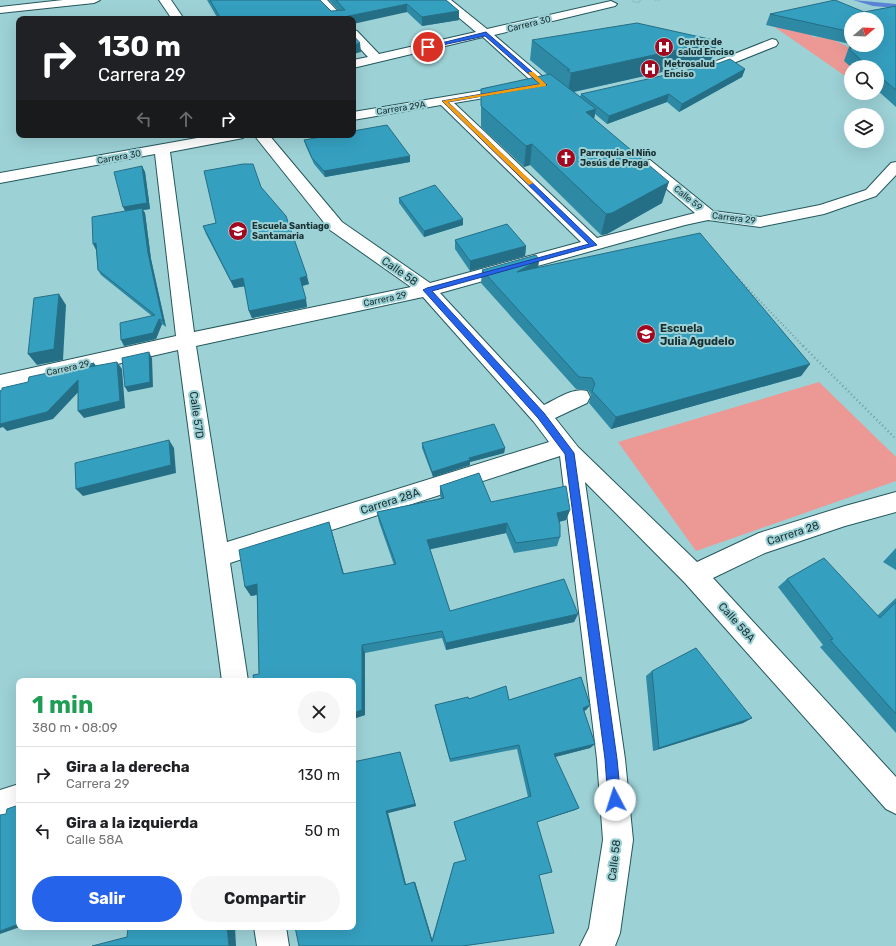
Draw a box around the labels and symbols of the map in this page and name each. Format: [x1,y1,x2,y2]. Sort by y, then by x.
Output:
north arrow [844,12,884,52]
street label: Carrera 30 [506,14,552,34]
pin [411,30,445,64]
hospital icon: Centro de salud Enciso [653,36,675,58]
place label: Centro de salud Enciso [678,37,735,57]
hospital icon: Metrosalud Enciso [639,58,661,80]
place label: Metrosalud Enciso [664,59,715,79]
street label: Carrera 29A [376,99,426,117]
church icon: Parroquia el Niño Jesús de Praga [555,147,577,169]
street label: Carrera 30 [96,148,142,166]
place label: Parroquia el Niño Jesús de Praga [580,148,657,169]
street label: Calle 59 [672,184,704,212]
street label: Carrera 29 [712,210,756,226]
school or university icon: Escuela Santiago Santamaria [227,220,249,242]
place label: Escuela Santiago Santamaria [252,221,330,241]
street label: Calle 58 [379,254,420,289]
street label: Carrera 29 [362,290,408,308]
place label: Escuela Julia Agudelo [660,322,735,348]
school or university icon: Escuela Julia Agudelo [635,323,657,345]
street label: Carrera 29 [45,358,91,378]
street label: Calle 57D [187,391,206,439]
street label: Carrera 28A [359,486,422,517]
street label: Carrera 28 [765,519,821,548]
street label: Calle 58A [716,600,758,645]
position arrow [594,779,636,821]
street label: Calle 58 [606,839,623,881]

